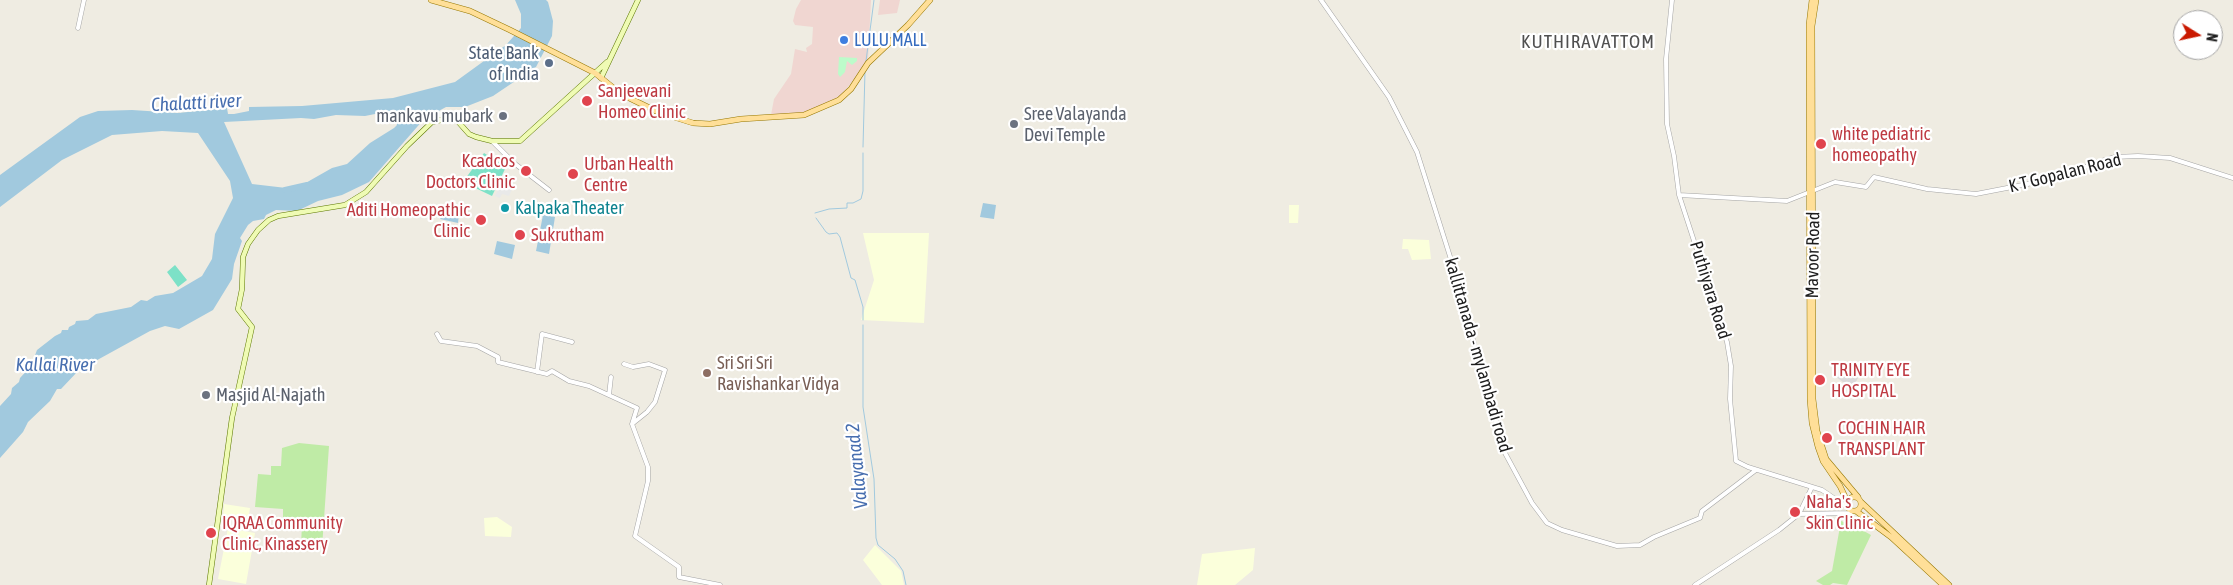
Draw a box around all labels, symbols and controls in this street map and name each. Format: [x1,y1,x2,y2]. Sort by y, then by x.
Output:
north arrow [2173,10,2223,60]
place label: LULU MALL [854,29,926,51]
district label: KUTHIRAVATTOM [1519,31,1657,53]
text: N [2203,32,2220,43]
marker: LULU MALL [838,34,850,46]
place label: State Bank of India [469,42,539,84]
marker: State Bank of India [543,57,555,69]
place label: Sanjeevani Homeo Clinic [598,80,685,122]
water label: Chalatti river [150,89,242,117]
marker: Sanjeevani Homeo Clinic [580,94,594,108]
place label: Sree Valayanda Devi Temple [1024,103,1127,146]
place label: mankavu mubark [376,105,493,127]
marker: mankavu mubark [497,110,509,122]
marker: Sree Valayanda Devi Temple [1008,118,1020,130]
place label: white pediatric homeopathy [1832,123,1930,166]
marker: white pediatric homeopathy [1814,137,1828,151]
street label: K T Gopalan Road [2006,149,2124,197]
place label: Kcadcos Doctors Clinic [426,150,515,192]
place label: Urban Health Centre [584,153,674,195]
marker: Kcadcos Doctors Clinic [519,164,533,178]
marker: Urban Health Centre [566,167,580,181]
place label: Kalpaka Theater [515,197,624,219]
place label: Aditi Homeopathic Clinic [347,199,470,242]
marker: Kalpaka Theater [499,202,511,214]
street label: Mavoor Road [1801,211,1825,299]
marker: Aditi Homeopathic Clinic [474,213,488,227]
place label: Sukrutham [531,224,604,246]
marker: Sukrutham [513,228,527,242]
street label: Puthiyara Road [1685,238,1735,342]
street label: kallittanada - mylambadi road [1440,255,1516,455]
place label: Sri Sri Sri Ravishankar Vidya [717,352,839,394]
water label: Kallai River [15,354,95,376]
place label: TRINITY EYE HOSPITAL [1831,359,1909,402]
marker: Sri Sri Sri Ravishankar Vidya [701,367,713,379]
marker: TRINITY EYE HOSPITAL [1813,373,1827,387]
place label: Masjid Al-Najath [216,384,326,406]
marker: Masjid Al-Najath [200,389,212,401]
place label: COCHIN HAIR TRANSPLANT [1838,417,1925,459]
water label: Valayanad 2 [841,422,873,510]
marker: COCHIN HAIR TRANSPLANT [1820,431,1834,445]
place label: Naha's Skin Clinic [1806,491,1873,534]
marker: Naha's Skin Clinic [1788,505,1802,519]
place label: IQRAA Community Clinic, Kinassery [222,512,343,554]
marker: IQRAA Community Clinic, Kinassery [204,526,218,540]

